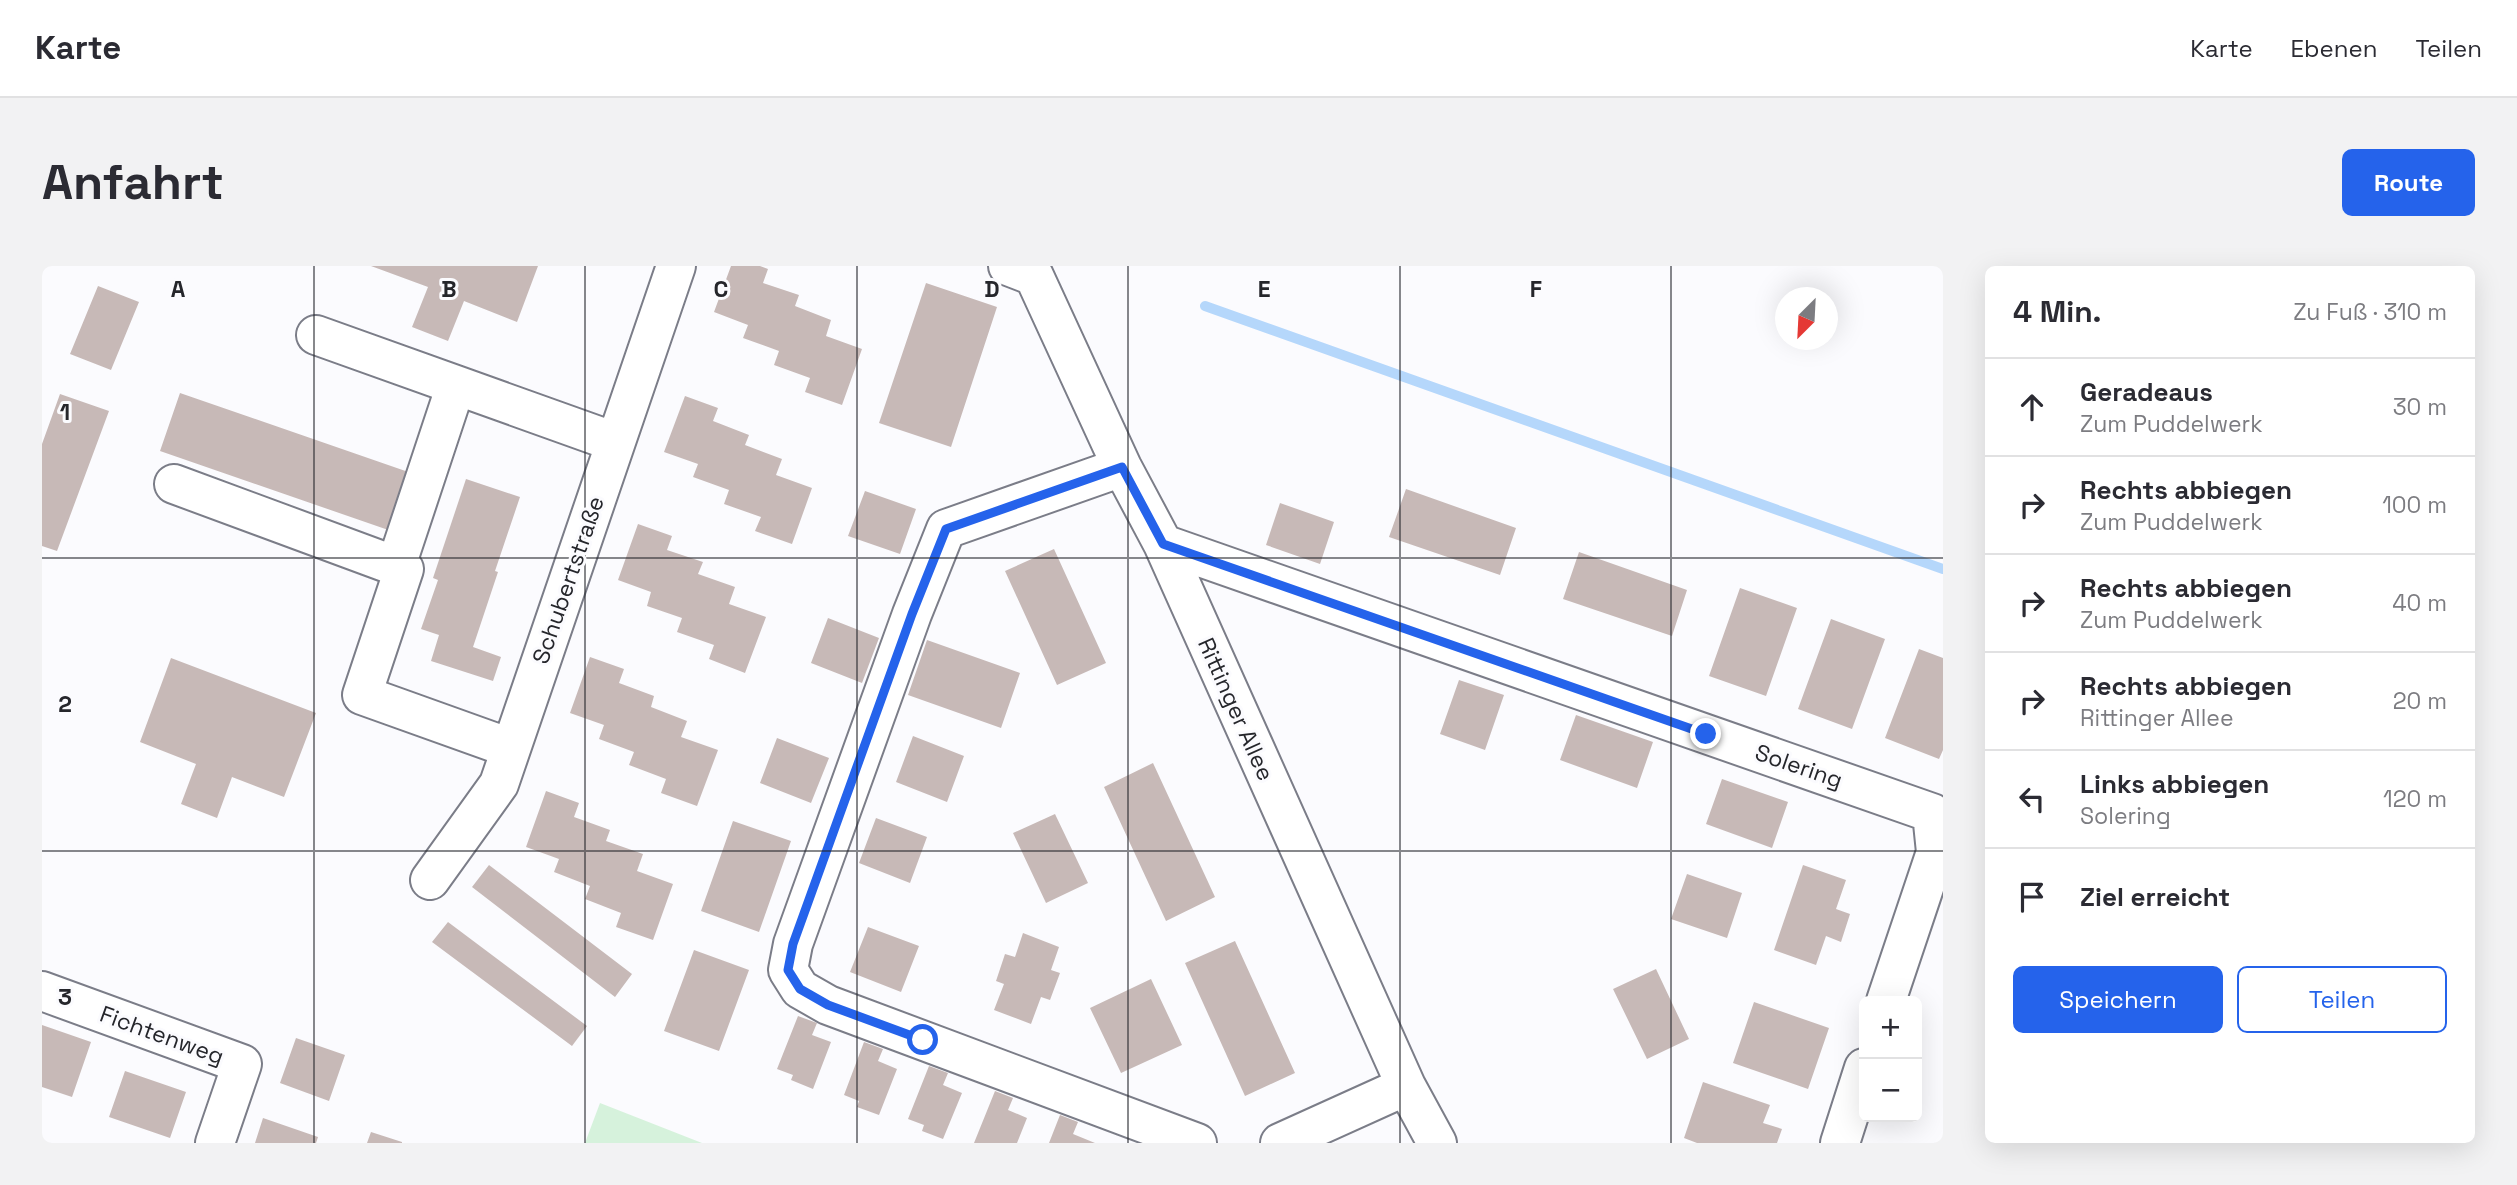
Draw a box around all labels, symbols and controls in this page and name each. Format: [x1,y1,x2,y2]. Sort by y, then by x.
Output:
text: Karte [35,27,121,69]
text: Karte [2190,33,2253,64]
text: Ebenen [2291,33,2377,64]
text: Teilen [2415,33,2482,64]
button: Route [2342,149,2475,216]
text: Anfahrt [42,151,224,213]
text: A [171,274,186,304]
text: B [441,274,457,304]
text: C [714,274,728,304]
text: D [984,274,1000,304]
text: E [1258,274,1270,304]
text: F [1530,274,1542,304]
north arrow [1775,287,1838,350]
text: 4 Min. [2013,292,2102,331]
text: Zu Fuß · 310 m [2293,297,2447,327]
text: Geradeaus [2080,375,2213,409]
icon: ahead [2013,388,2051,426]
text: 30 m [2393,392,2447,422]
text: 1 [60,397,70,427]
text: Zum Puddelwerk [2080,409,2263,439]
text: Rechts abbiegen [2080,473,2292,507]
icon: right [2013,486,2051,524]
text: 100 m [2382,490,2447,520]
street label: Schubertstraße [525,492,611,668]
text: Zum Puddelwerk [2080,507,2263,537]
text: Rechts abbiegen [2080,571,2292,605]
icon: right [2013,584,2051,622]
text: 40 m [2392,588,2447,618]
text: Zum Puddelwerk [2080,605,2263,635]
street label: Rittinger Allee [1191,633,1281,785]
text: Rechts abbiegen [2080,669,2292,703]
icon: right [2013,682,2051,720]
text: 20 m [2393,686,2447,716]
text: 2 [58,689,72,719]
text: Rittinger Allee [2080,703,2234,733]
route end [1690,718,1721,749]
street label: Solering [1751,737,1847,795]
text: Links abbiegen [2080,767,2269,801]
icon: left [2013,780,2051,818]
text: 120 m [2383,784,2447,814]
text: Solering [2080,801,2171,831]
icon: arrive [2013,878,2051,916]
text: Ziel erreicht [2080,880,2230,914]
button: Speichern [2013,966,2223,1033]
button: Teilen [2237,966,2447,1033]
text: 3 [58,982,72,1012]
map controls [1859,996,1922,1122]
button: + [1859,996,1922,1059]
street label: Fichtenweg [96,999,228,1071]
route start [907,1024,938,1055]
button: − [1859,1059,1922,1122]

